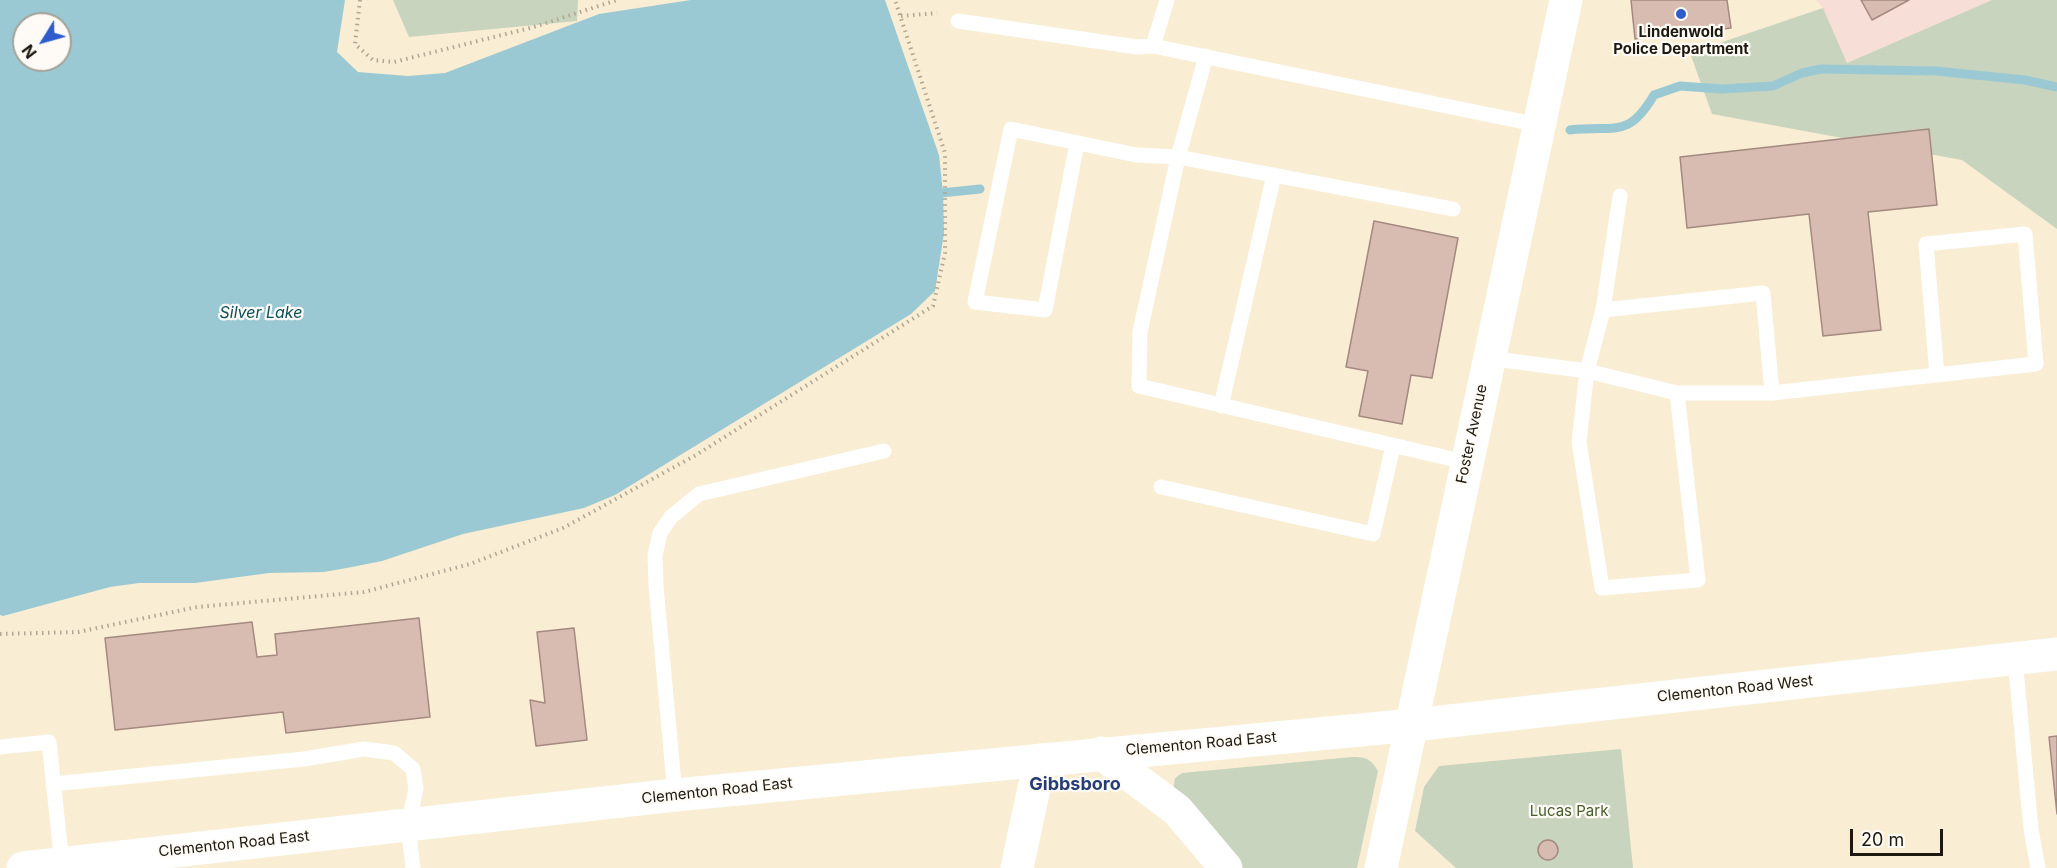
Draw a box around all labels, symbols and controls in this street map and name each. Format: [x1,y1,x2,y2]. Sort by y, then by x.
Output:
marker: Lindenwold Police Department [1674,7,1688,21]
north arrow [12,12,72,72]
place label: Lindenwold Police Department [1613,23,1749,58]
text: N [18,41,41,63]
water label: Silver Lake [219,303,303,323]
street label: Foster Avenue [1453,383,1491,485]
street label: Clementon Road West [1656,672,1814,706]
street label: Clementon Road East [1125,728,1277,760]
street label: Clementon Road East [641,774,793,808]
district label: Gibbsboro [1029,774,1121,796]
park label: Lucas Park [1530,802,1608,820]
scale bar [1853,817,1946,855]
street label: Clementon Road East [158,827,310,861]
text: 20 m [1861,829,1904,850]

